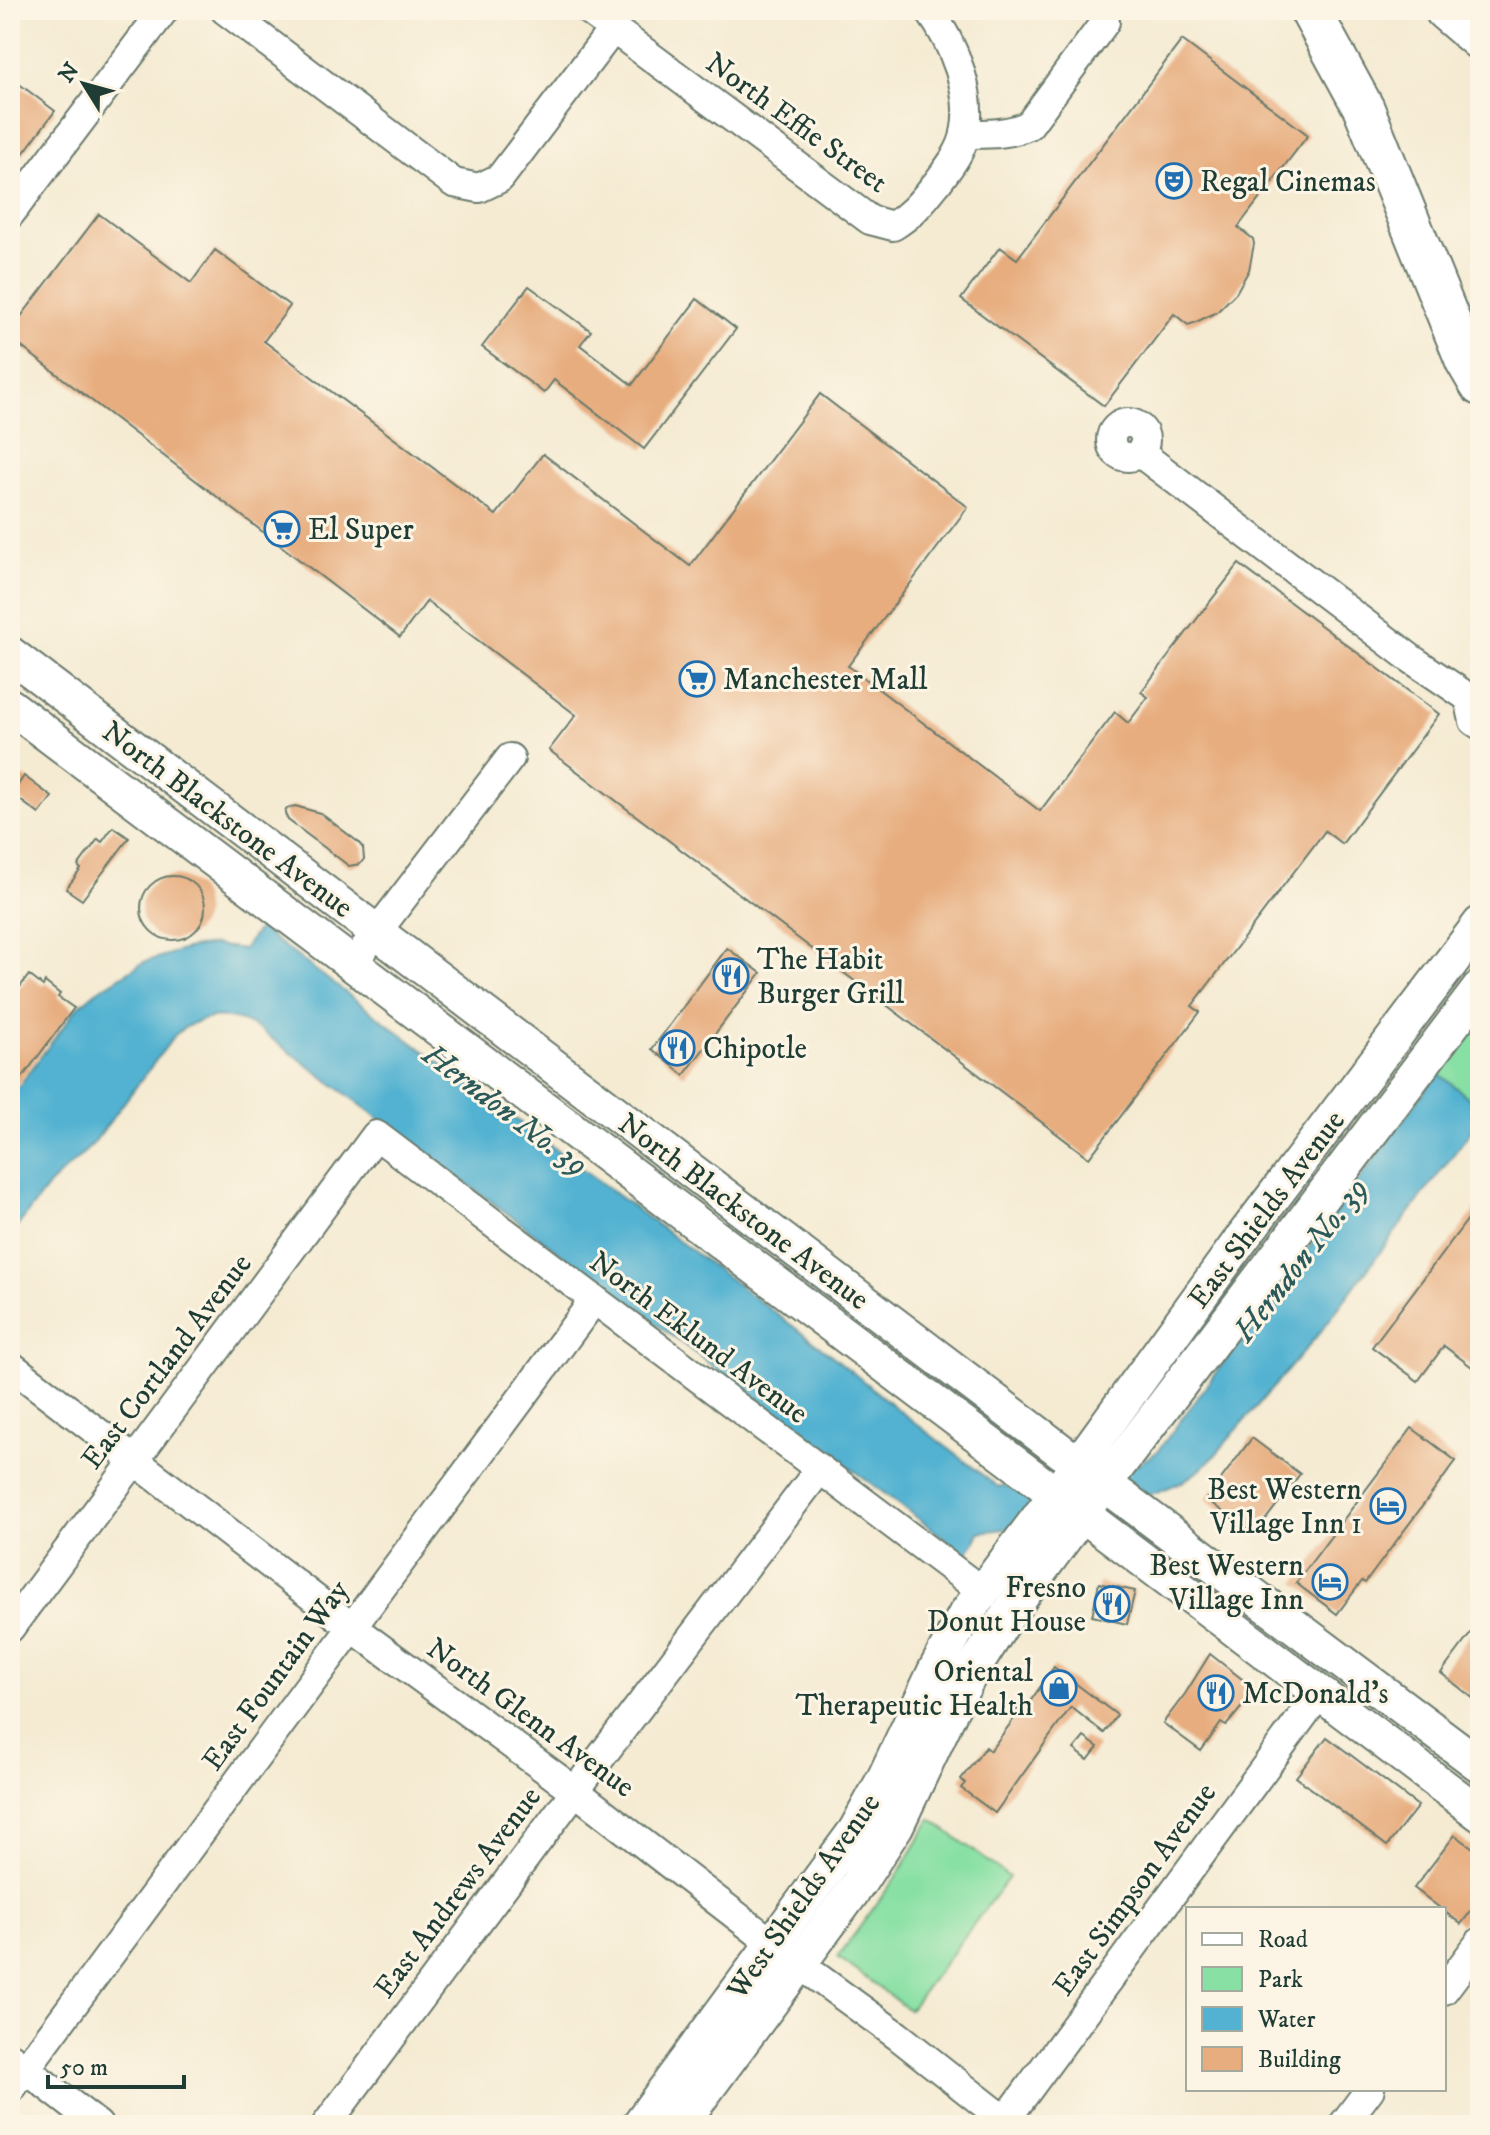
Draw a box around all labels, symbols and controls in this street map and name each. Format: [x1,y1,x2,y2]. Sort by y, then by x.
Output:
north arrow [44,44,124,124]
street label: North Effie Street [698,45,894,202]
text: N [53,58,85,88]
theatre icon: Regal Cinemas [1155,162,1193,200]
place label: Regal Cinemas [1200,164,1376,201]
supermarket icon: El Super [263,510,301,548]
place label: El Super [308,512,414,549]
supermarket icon: Manchester Mall [678,660,716,698]
place label: Manchester Mall [723,662,928,699]
street label: North Blackstone Avenue [94,714,360,927]
place label: The Habit Burger Grill [757,942,904,1013]
restaurant icon: The Habit Burger Grill [712,957,750,995]
restaurant icon: Chipotle [658,1029,696,1067]
place label: Chipotle [703,1031,807,1068]
water label: Herndon No. 39 [413,1035,596,1186]
street label: East Shields Avenue [1181,1103,1354,1316]
street label: North Blackstone Avenue [610,1106,876,1319]
water label: Herndon No. 39 [1224,1170,1378,1351]
street label: North Eklund Avenue [581,1244,815,1433]
street label: East Cortland Avenue [74,1247,260,1477]
place label: Best Western Village Inn 1 [1207,1472,1362,1543]
hotel icon: Best Western Village Inn 1 [1369,1487,1407,1525]
place label: Best Western Village Inn [1149,1548,1304,1619]
hotel icon: Best Western Village Inn [1311,1563,1349,1601]
place label: Fresno Donut House [927,1570,1086,1641]
street label: East Fountain Way [195,1573,358,1778]
restaurant icon: Fresno Donut House [1093,1585,1131,1623]
street label: North Glenn Avenue [419,1630,641,1806]
place label: Oriental Therapeutic Health [796,1654,1033,1725]
shop icon: Oriental Therapeutic Health [1040,1669,1078,1707]
restaurant icon: McDonald's [1197,1674,1235,1712]
place label: McDonald's [1242,1676,1389,1713]
street label: East Simpson Avenue [1046,1776,1225,2004]
street label: East Andrews Avenue [367,1780,550,2006]
street label: West Shields Avenue [719,1787,889,2008]
legend [1186,1907,1446,2091]
text: Road [1258,1925,1308,1955]
text: Park [1258,1965,1303,1995]
text: Water [1257,2005,1315,2035]
scale bar [48,2039,184,2089]
text: Building [1258,2045,1341,2075]
text: 50 m [60,2053,108,2083]

